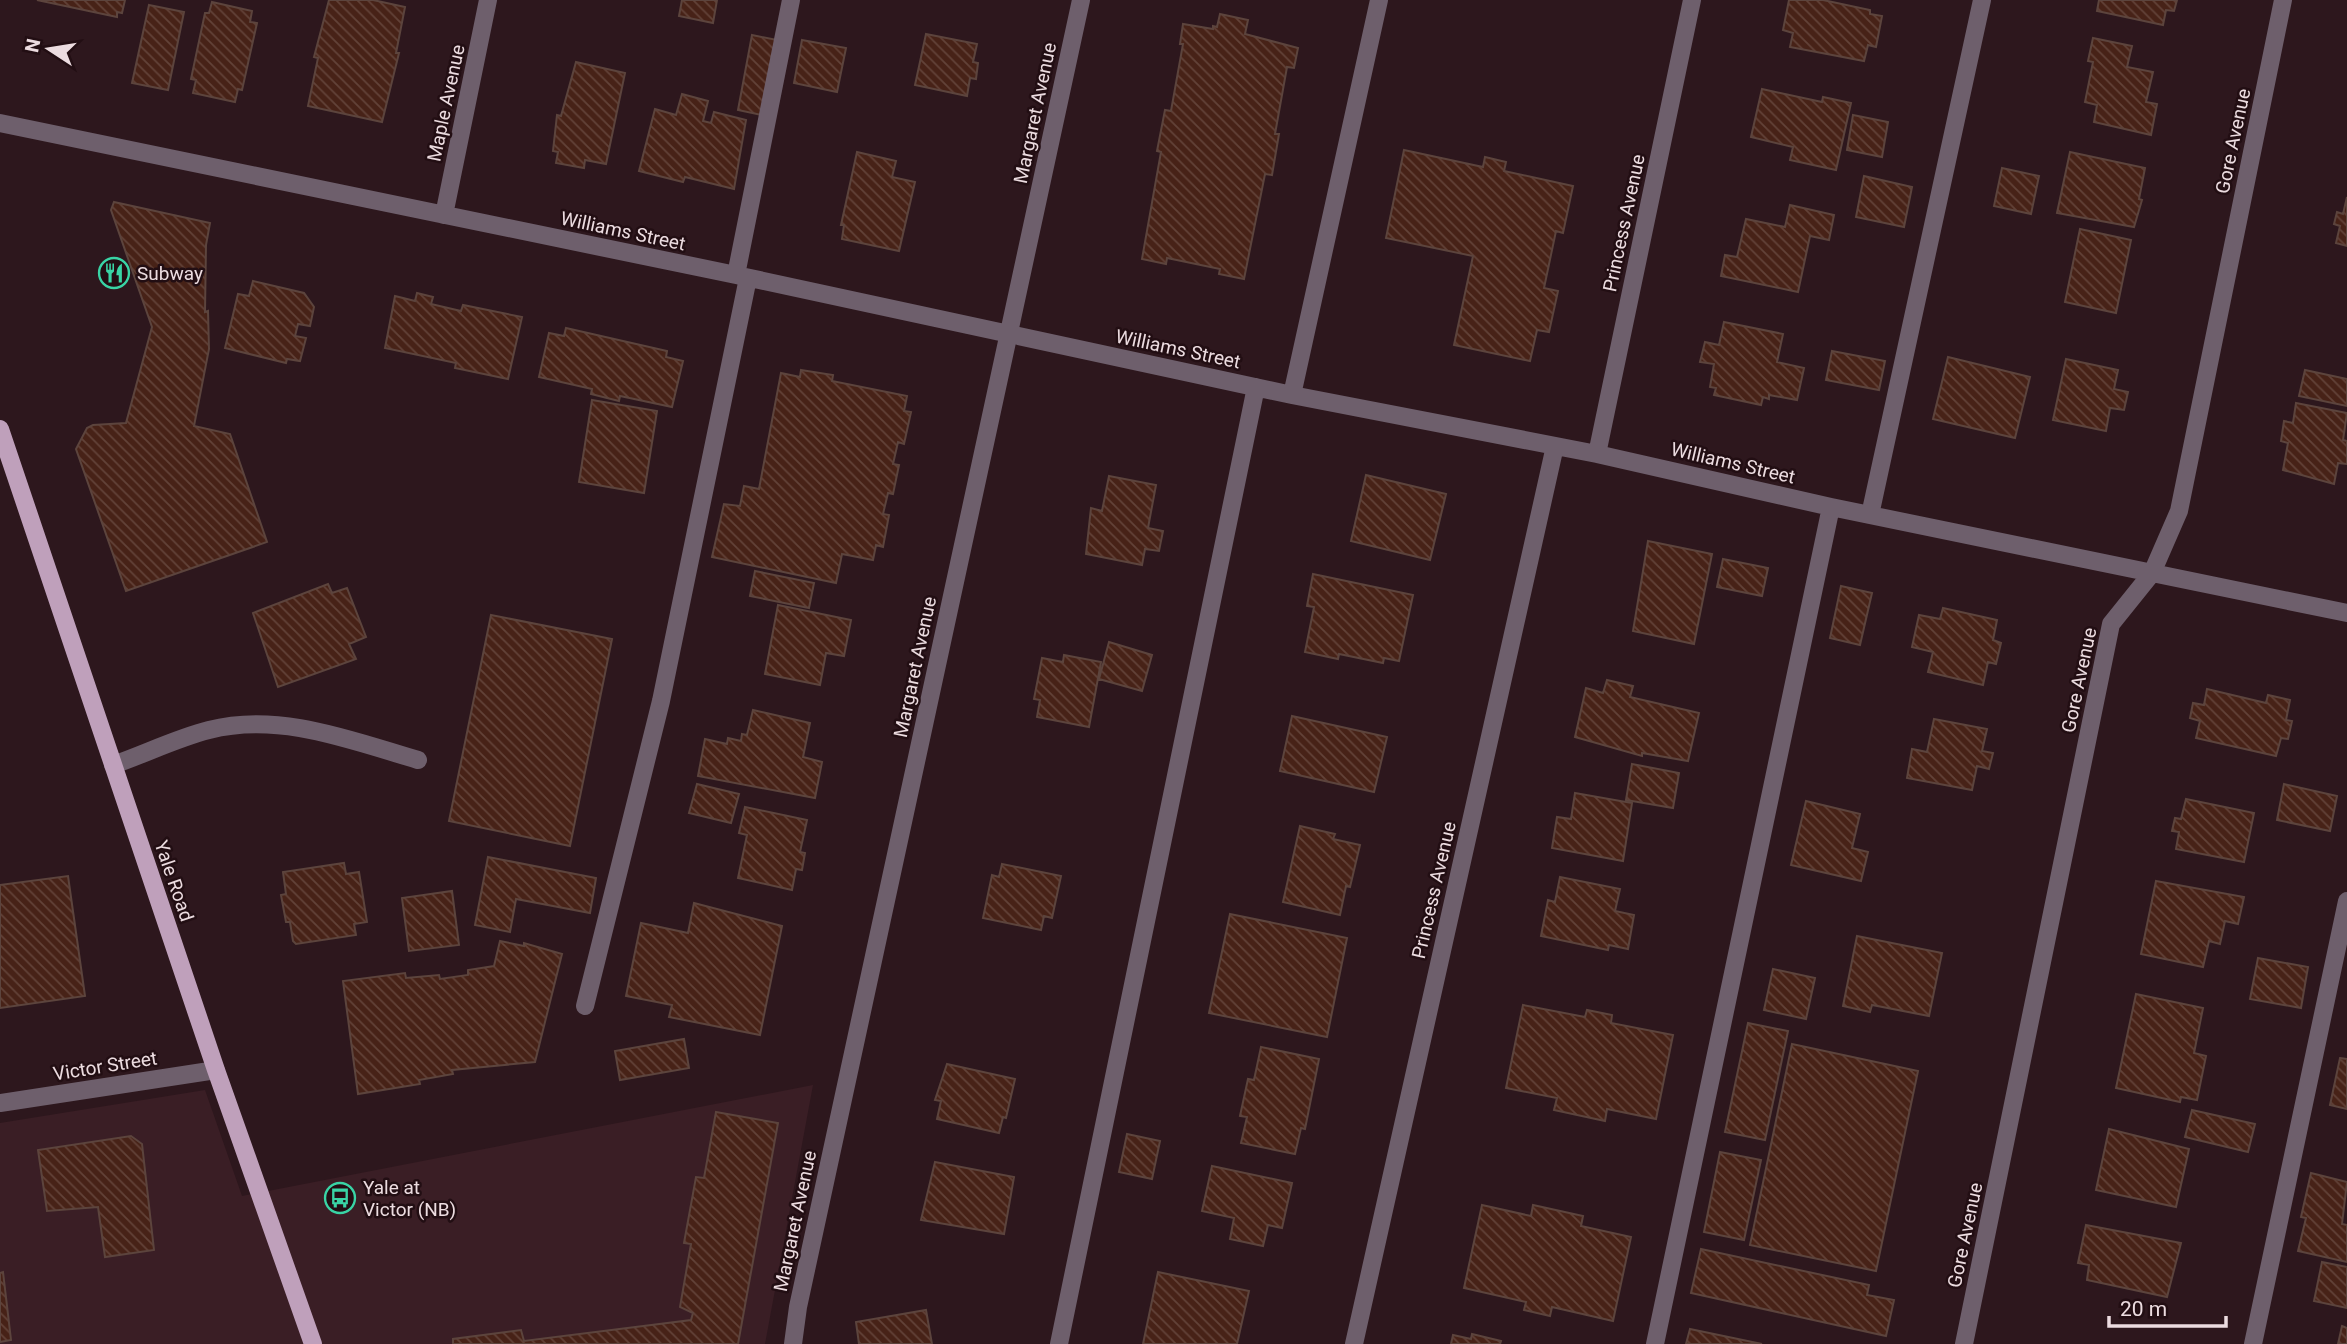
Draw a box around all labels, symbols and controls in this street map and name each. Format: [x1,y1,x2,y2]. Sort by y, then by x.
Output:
north arrow [14,14,84,84]
text: N [20,37,46,55]
street label: Margaret Avenue [1009,40,1061,186]
street label: Maple Avenue [422,42,470,164]
street label: Gore Avenue [2211,86,2255,196]
street label: Princess Avenue [1598,152,1650,294]
street label: Williams Street [559,207,687,255]
restaurant icon: Subway [97,256,131,290]
place label: Subway [137,262,203,285]
street label: Williams Street [1114,325,1242,373]
street label: Williams Street [1669,438,1797,488]
street label: Margaret Avenue [889,594,941,740]
street label: Gore Avenue [2057,625,2101,735]
street label: Princess Avenue [1407,819,1461,961]
street label: Yale Road [149,838,199,924]
street label: Victor Street [51,1046,159,1086]
street label: Margaret Avenue [769,1148,821,1294]
place label: Yale at Victor (NB) [363,1176,456,1221]
street label: Gore Avenue [1943,1180,1987,1290]
bus stop icon: Yale at Victor (NB) [323,1181,357,1215]
scale bar [2109,1284,2226,1328]
text: 20 m [2120,1297,2167,1321]

